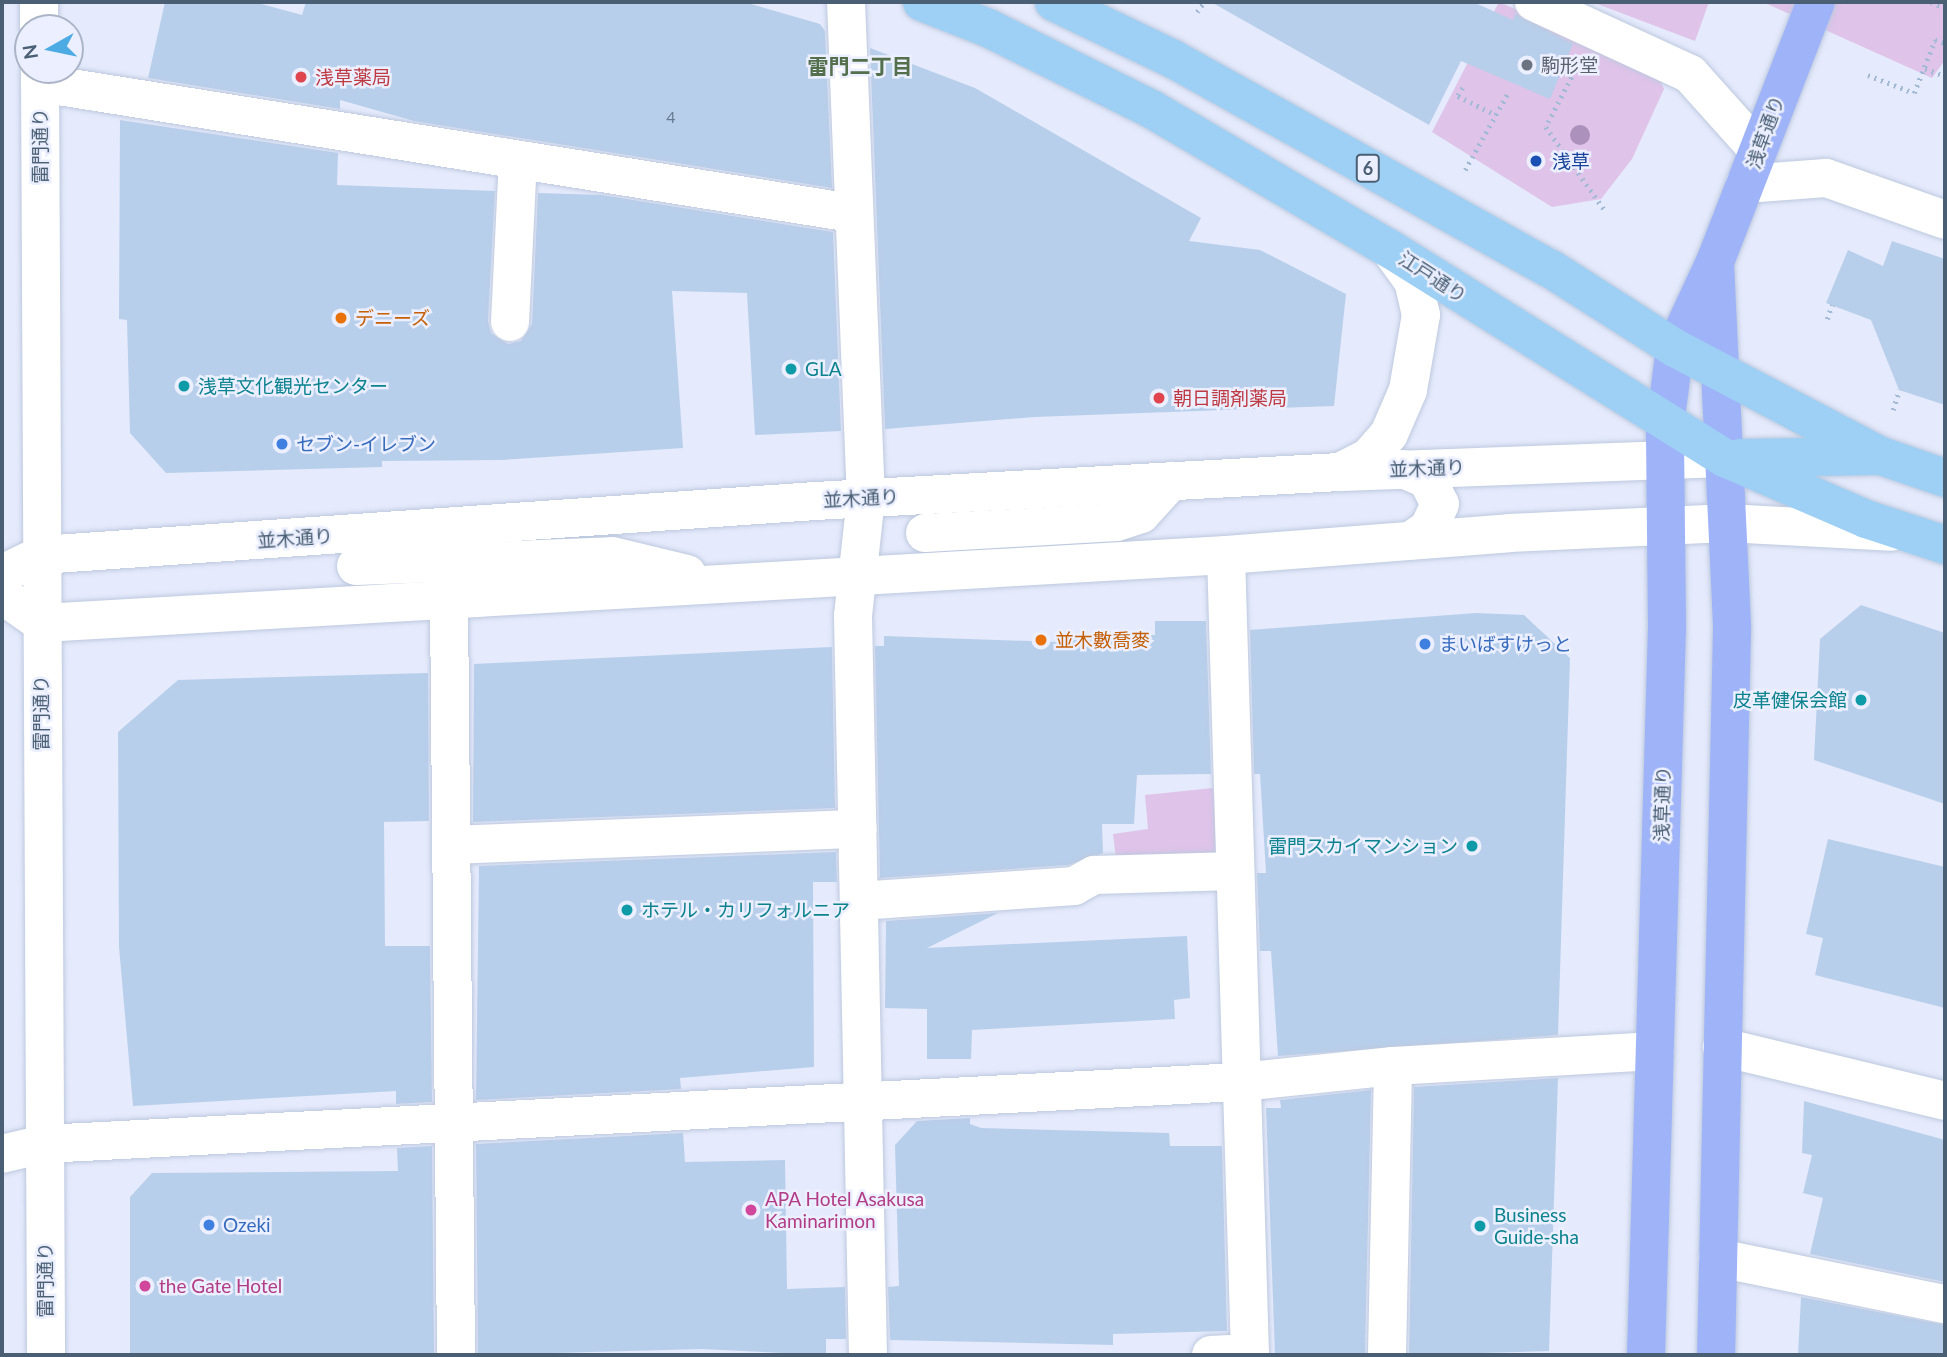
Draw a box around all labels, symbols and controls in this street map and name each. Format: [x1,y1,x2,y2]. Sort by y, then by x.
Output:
north arrow [14,14,84,84]
text: N [17,43,42,61]
district label: 雷門二丁目 [808,53,912,79]
place label: 駒形堂 [1541,54,1598,76]
marker: 駒形堂 [1519,57,1535,73]
place label: 浅草薬局 [315,66,391,88]
marker: 浅草薬局 [293,69,309,85]
street label: 浅草通り [1741,92,1789,172]
house number: 4 [666,107,676,127]
street label: 雷門通り [29,108,51,184]
place label: 浅草 [1552,150,1590,172]
marker: 浅草 [1526,151,1546,171]
road number: 6 [1356,154,1380,182]
street label: 江戸通り [1395,247,1471,307]
place label: デニーズ [355,307,431,329]
marker: デニーズ [333,310,349,326]
place label: GLA [805,358,841,380]
marker: GLA [783,361,799,377]
place label: 浅草文化観光センター [198,375,388,397]
marker: 浅草文化観光センター [176,378,192,394]
place label: 朝日調剤薬局 [1173,387,1287,409]
marker: 朝日調剤薬局 [1151,390,1167,406]
place label: セブン-イレブン [296,433,436,455]
marker: セブン-イレブン [274,436,290,452]
street label: 並木通り [1389,455,1465,481]
street label: 並木通り [822,485,900,511]
street label: 並木通り [256,524,334,552]
place label: 並木數喬麥 [1055,629,1150,651]
marker: 並木數喬麥 [1033,632,1049,648]
place label: まいばすけっと [1439,633,1572,655]
marker: まいばすけっと [1417,636,1433,652]
street label: 雷門通り [30,675,52,751]
place label: 皮革健保会館 [1733,689,1847,711]
marker: 皮革健保会館 [1853,692,1869,708]
street label: 浅草通り [1649,766,1675,842]
place label: 雷門スカイマンション [1268,835,1458,857]
marker: 雷門スカイマンション [1464,838,1480,854]
place label: ホテル・カリフォルニア [641,899,850,921]
marker: ホテル・カリフォルニア [619,902,635,918]
place label: APA Hotel Asakusa Kaminarimon [765,1188,925,1232]
marker: APA Hotel Asakusa Kaminarimon [743,1202,759,1218]
place label: Business Guide-sha [1494,1204,1579,1248]
place label: Ozeki [223,1214,271,1236]
marker: Ozeki [201,1217,217,1233]
marker: Business Guide-sha [1472,1218,1488,1234]
street label: 雷門通り [34,1242,56,1318]
place label: the Gate Hotel [159,1275,282,1297]
marker: the Gate Hotel [137,1278,153,1294]

